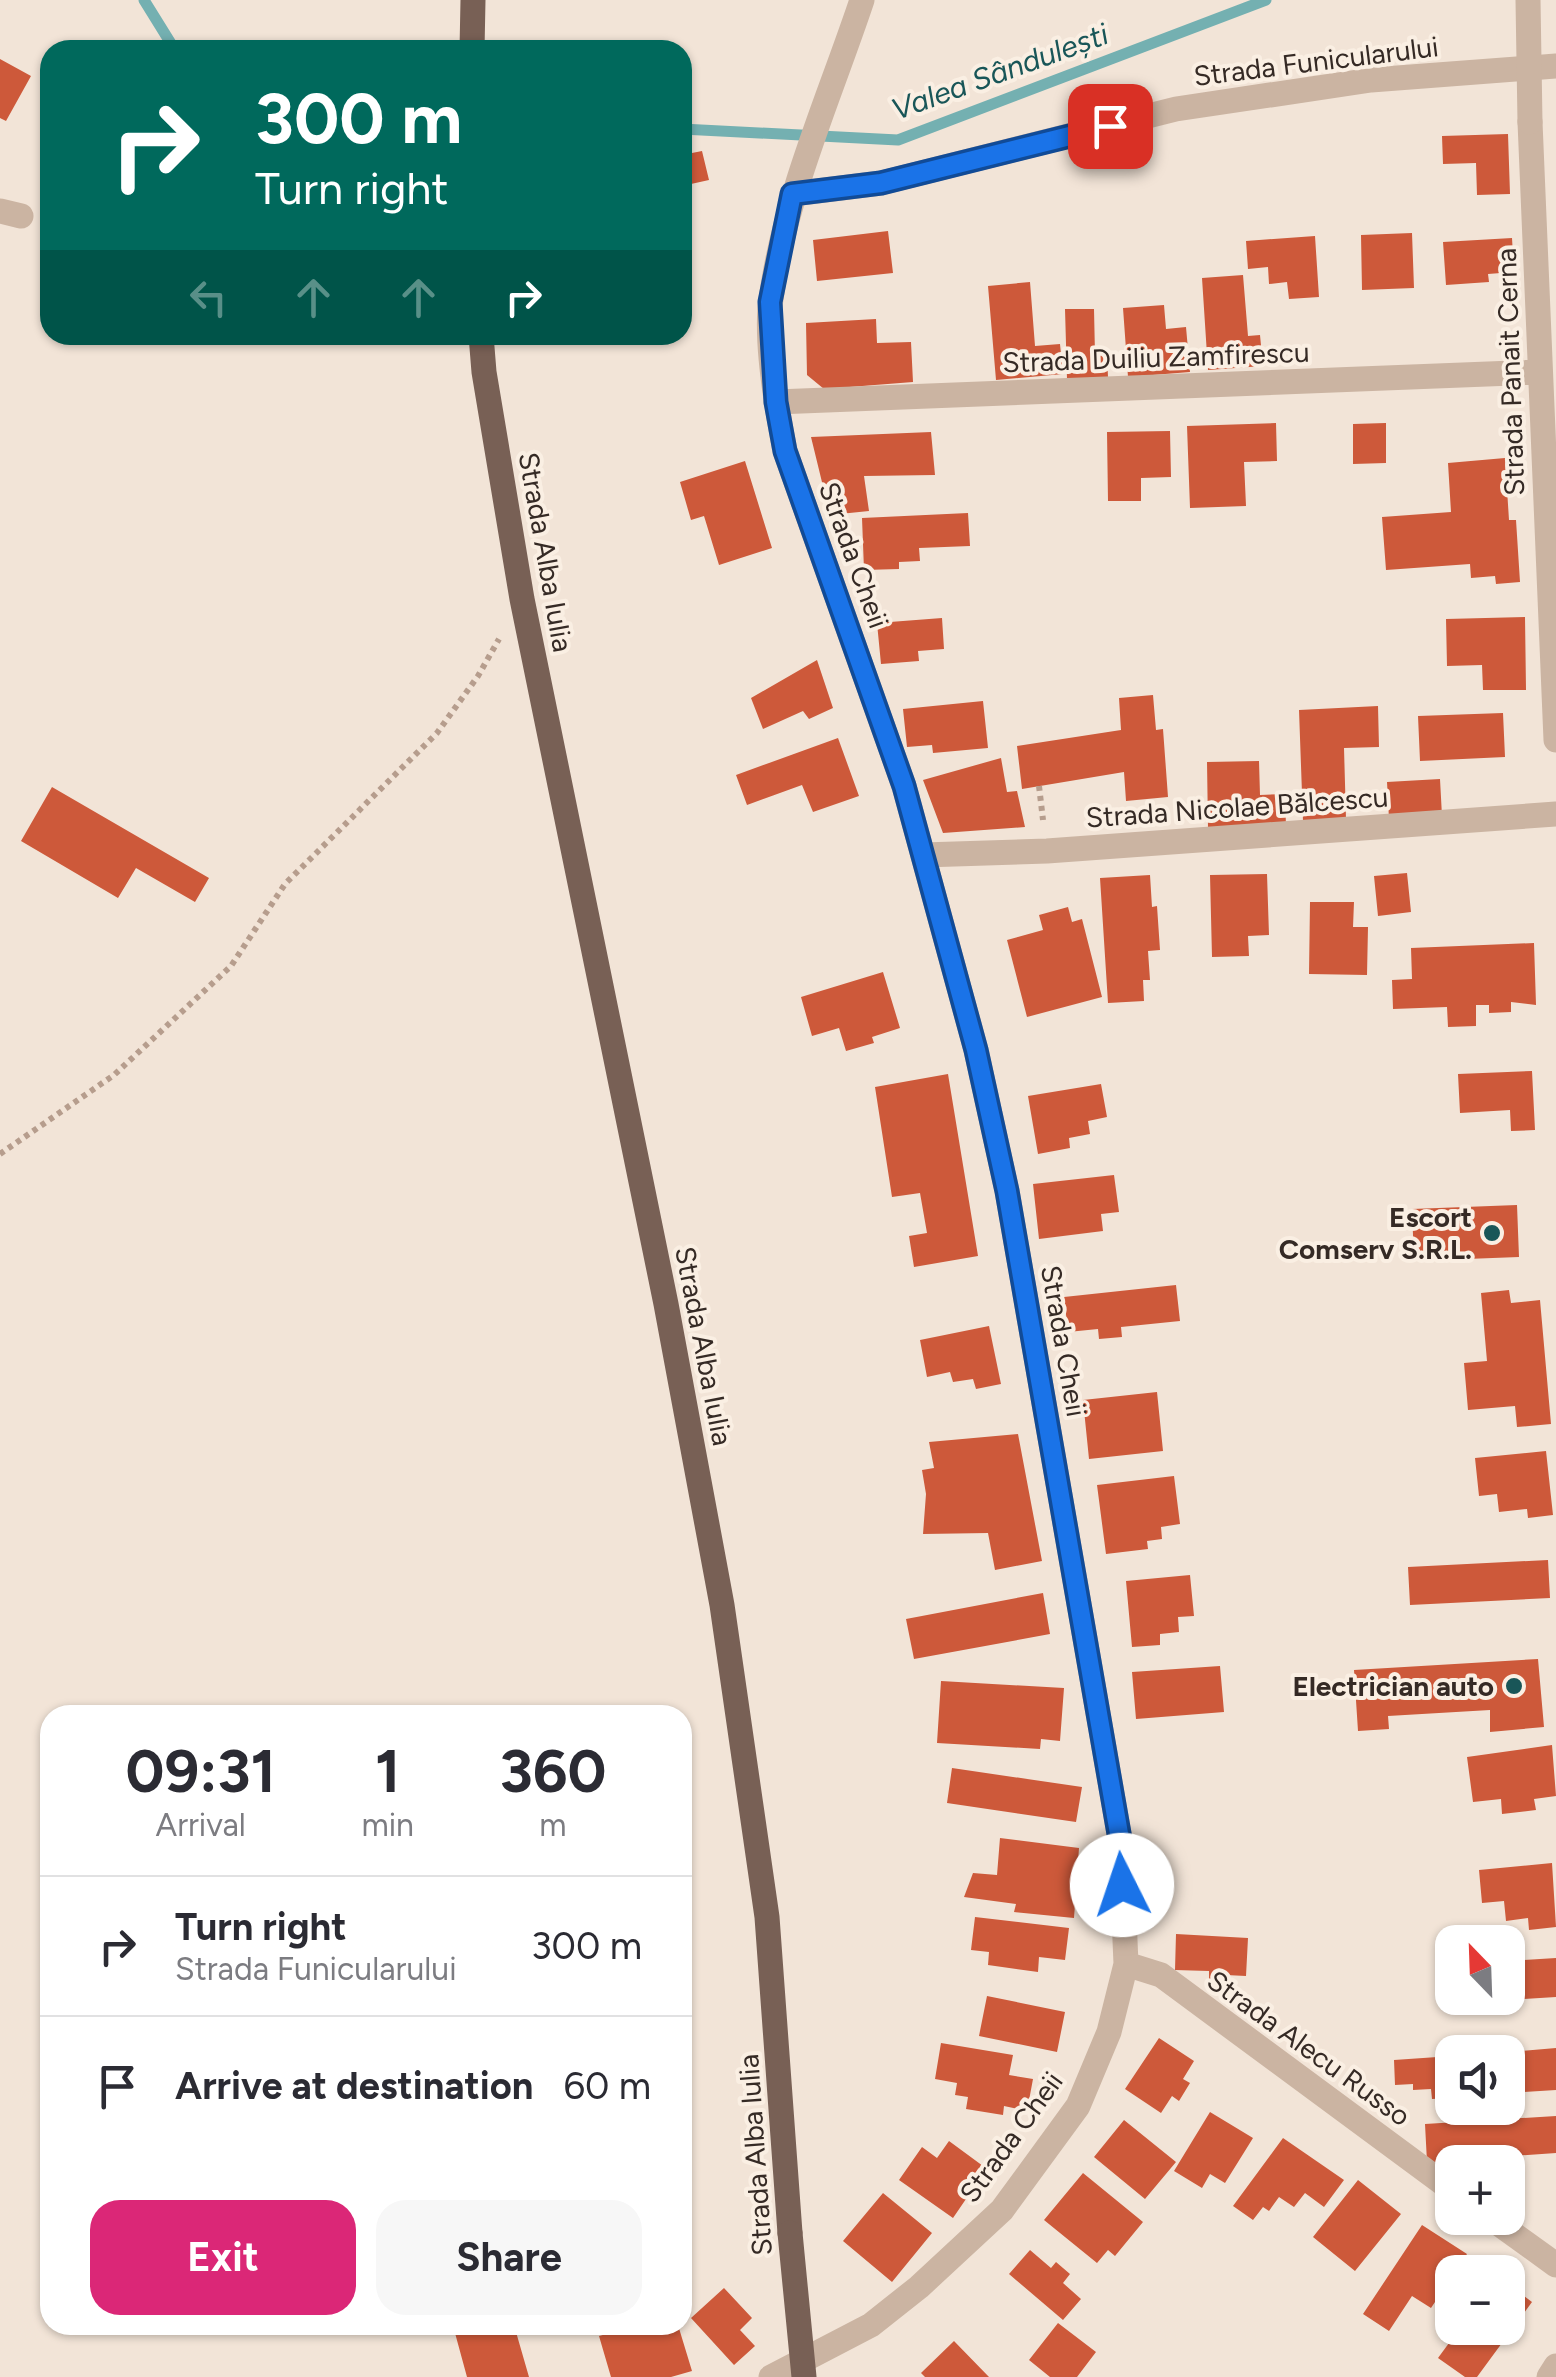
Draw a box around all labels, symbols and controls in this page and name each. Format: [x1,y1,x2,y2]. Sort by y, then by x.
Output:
water label: Valea Sândulești [886,15,1114,128]
street label: Strada Funicularului [1192,29,1440,93]
text: 300 m [255,76,462,161]
icon: right [90,80,220,210]
pin [1068,84,1153,169]
icon: arrive [1083,99,1138,154]
text: Turn right [255,161,448,215]
street label: Strada Panait Cerna [1489,247,1531,497]
icon: left [181,270,236,325]
icon: ahead [286,270,341,325]
icon: ahead [391,270,446,325]
icon: right [496,270,551,325]
street label: Strada Duiliu Zamfirescu [1002,335,1310,379]
street label: Strada Alba Iulia [512,450,580,654]
street label: Strada Cheii [812,477,896,633]
street label: Strada Nicolae Bălcescu [1085,779,1389,835]
place label: Escort Comserv S.R.L. [1279,1200,1472,1266]
marker: Escort Comserv S.R.L. [1481,1222,1503,1244]
street label: Strada Alba Iulia [668,1244,740,1448]
street label: Strada Cheii [1034,1263,1094,1419]
place label: Electrician auto [1292,1669,1494,1703]
marker: Electrician auto [1503,1675,1525,1697]
text: 09:31 [126,1735,276,1807]
text: 1 [375,1735,400,1807]
text: 360 [499,1735,606,1807]
text: Arrival [156,1806,246,1844]
text: min [361,1806,414,1844]
text: m [539,1806,567,1844]
position arrow [1070,1833,1174,1937]
text: Turn right [175,1904,347,1950]
icon: right [90,1919,145,1974]
text: 300 m [531,1923,642,1969]
north arrow [1435,1925,1525,2015]
map controls [1435,1925,1525,2345]
text: Strada Funicularului [175,1950,457,1988]
street label: Strada Alecu Russo [1201,1963,1417,2133]
button: sound [1435,2035,1525,2125]
street label: Strada Alba Iulia [731,2053,779,2257]
icon: arrive [90,2059,145,2114]
text: Arrive at destination [175,2063,533,2109]
text: 60 m [563,2063,651,2109]
street label: Strada Cheii [952,2065,1070,2209]
button: + [1435,2145,1525,2235]
button: Exit [90,2200,356,2315]
button: Share [376,2200,642,2315]
button: − [1435,2255,1525,2345]

